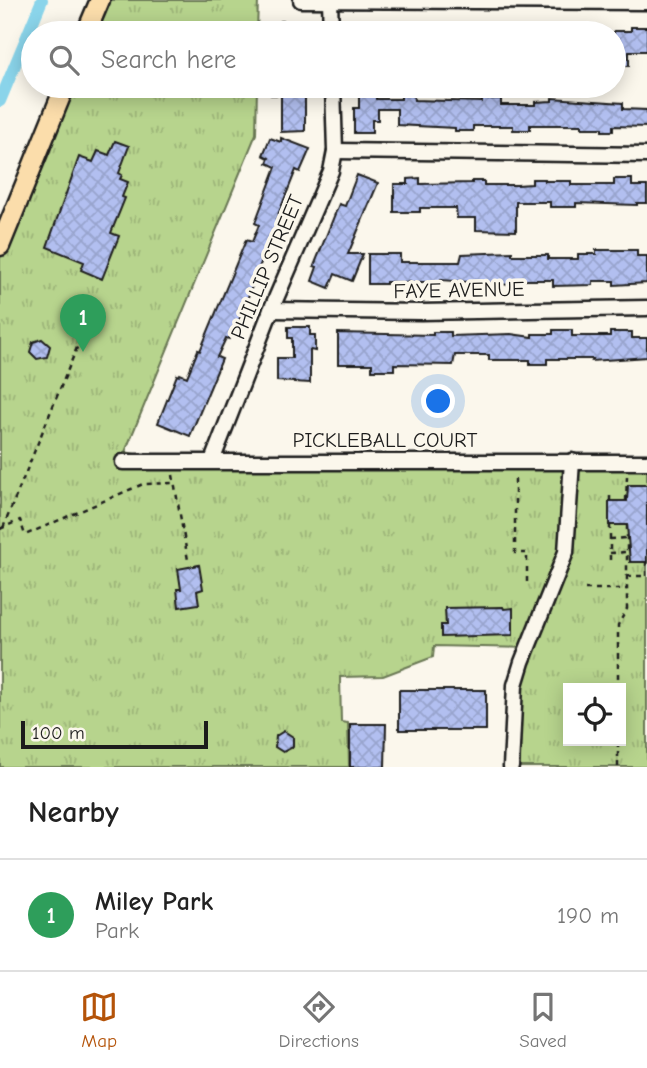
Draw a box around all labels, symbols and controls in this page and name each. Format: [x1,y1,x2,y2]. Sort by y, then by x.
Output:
search box [21,21,626,98]
icon: search [45,41,83,79]
text: Search here [101,45,236,75]
street label: PHILLIP STREET [226,191,308,343]
street label: FAYE AVENUE [393,277,525,303]
pin: 1 [60,294,106,352]
your location [421,384,455,418]
street label: PICKLEBALL COURT [293,428,477,452]
map controls [563,683,626,746]
button: locate [563,683,626,746]
scale bar [21,718,208,750]
text: 100 m [32,722,85,744]
text: Nearby [28,795,119,830]
text: Miley Park [95,887,213,917]
text: 1 [46,902,56,929]
text: 190 m [557,902,619,929]
text: Park [95,917,139,944]
tab: Map [80,988,118,1052]
tab: Directions [279,988,359,1052]
tab: Saved [519,988,567,1052]

